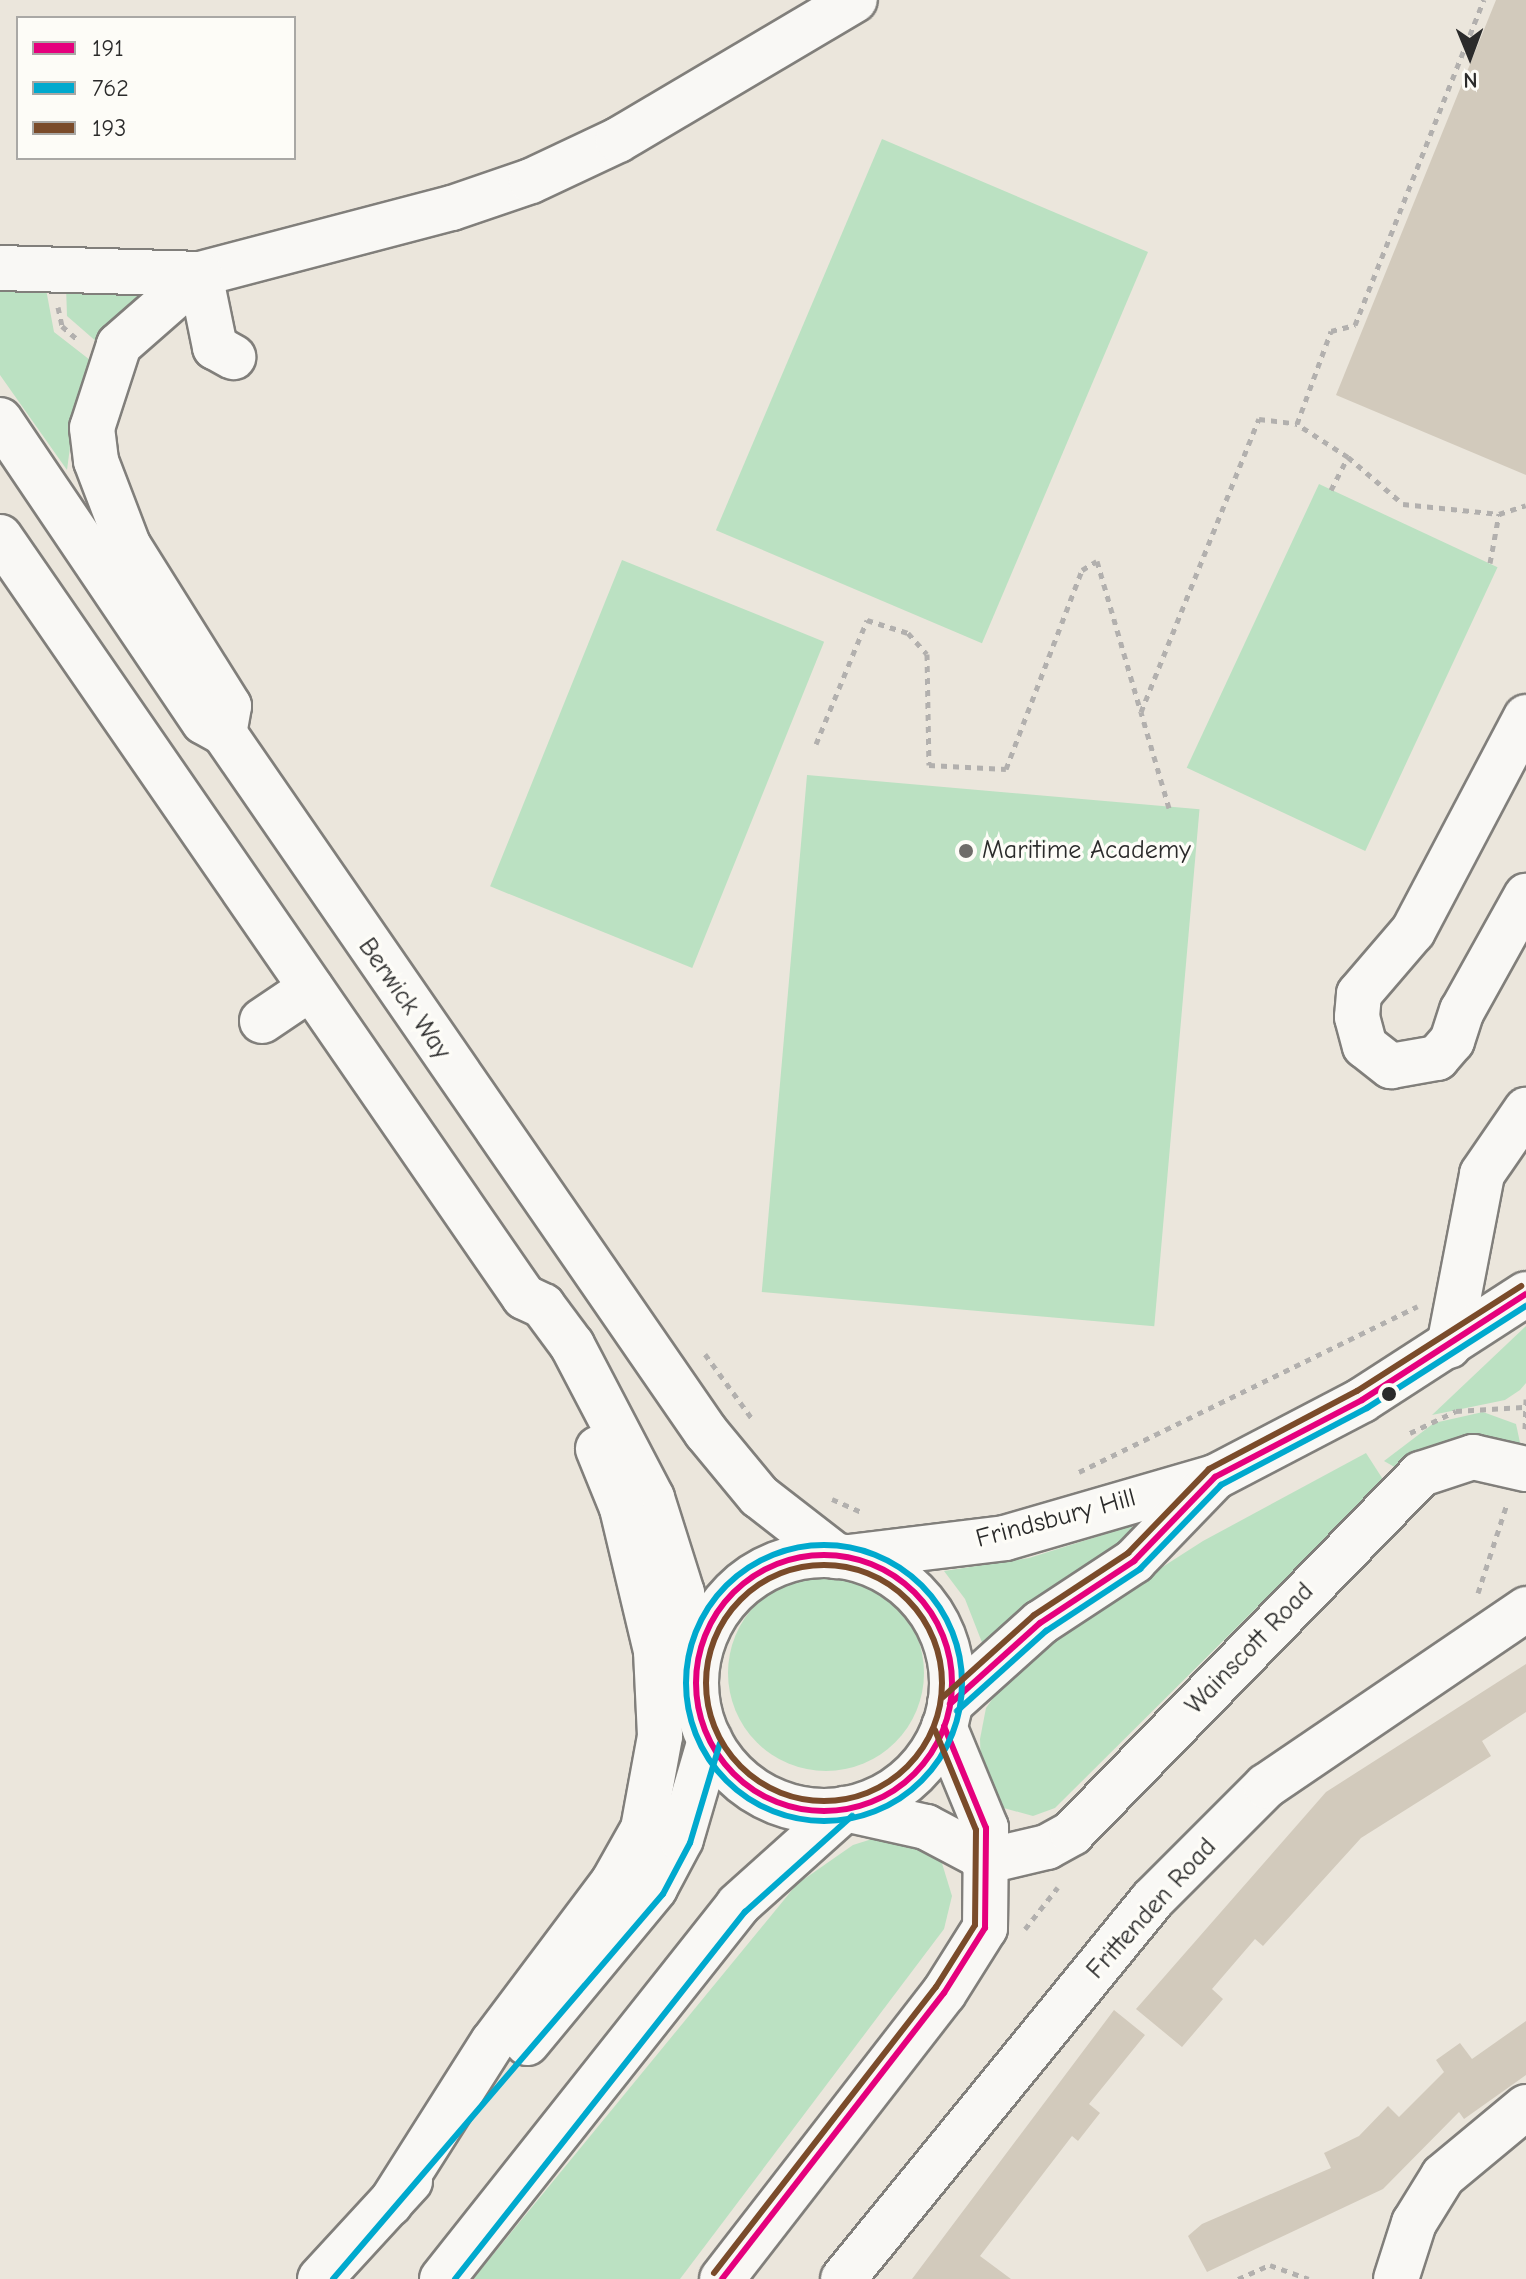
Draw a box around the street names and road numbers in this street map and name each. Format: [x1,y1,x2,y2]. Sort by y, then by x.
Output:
street label: Berwick Way [351,932,457,1066]
street label: Frindsbury Hill [973,1483,1139,1555]
street label: Wainscott Road [1179,1577,1321,1721]
street label: Frittenden Road [1081,1832,1223,1986]

